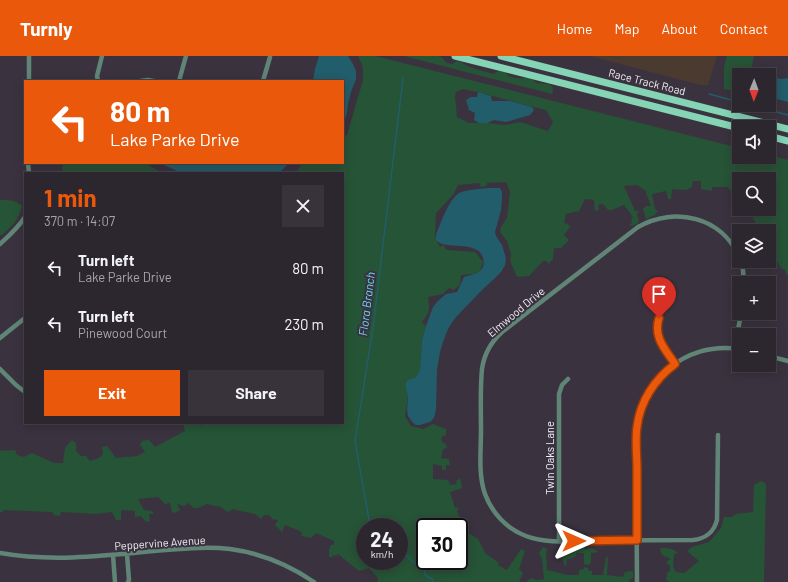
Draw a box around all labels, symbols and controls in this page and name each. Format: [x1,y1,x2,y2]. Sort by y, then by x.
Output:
text: Turnly [20,17,72,40]
text: Home [557,20,593,37]
text: Map [615,20,639,37]
text: About [661,20,698,37]
text: Contact [720,20,768,37]
street label: Race Track Road [607,66,687,97]
north arrow [732,68,776,112]
map controls [732,68,776,372]
text: 80 m [110,94,170,128]
icon: left [44,96,96,148]
button: sound [732,120,776,164]
text: Lake Parke Drive [110,128,240,150]
button: search [732,172,776,216]
text: 1 min [44,183,97,212]
button: close [282,185,324,227]
text: 370 m · 14:07 [44,213,115,229]
button: layers [732,224,776,268]
text: Turn left [78,251,134,269]
icon: left [44,257,66,279]
text: 80 m [292,259,324,277]
text: Lake Parke Drive [78,269,172,285]
water label: Flora Branch [355,271,377,337]
button: + [732,276,776,320]
pin [642,277,676,318]
icon: arrive [648,283,670,305]
street label: Elmwood Drive [484,284,547,339]
text: Turn left [78,307,134,325]
icon: left [44,313,66,335]
text: 230 m [284,315,324,333]
text: Pinewood Court [78,325,167,341]
button: − [732,328,776,372]
button: Exit [44,370,180,416]
button: Share [188,370,324,416]
street label: Twin Oaks Lane [543,421,556,495]
speed limit sign: 30 [416,518,468,570]
position arrow [553,520,595,562]
text: 24 [370,527,394,551]
street label: Peppervine Avenue [114,533,206,552]
text: km/h [371,548,393,560]

